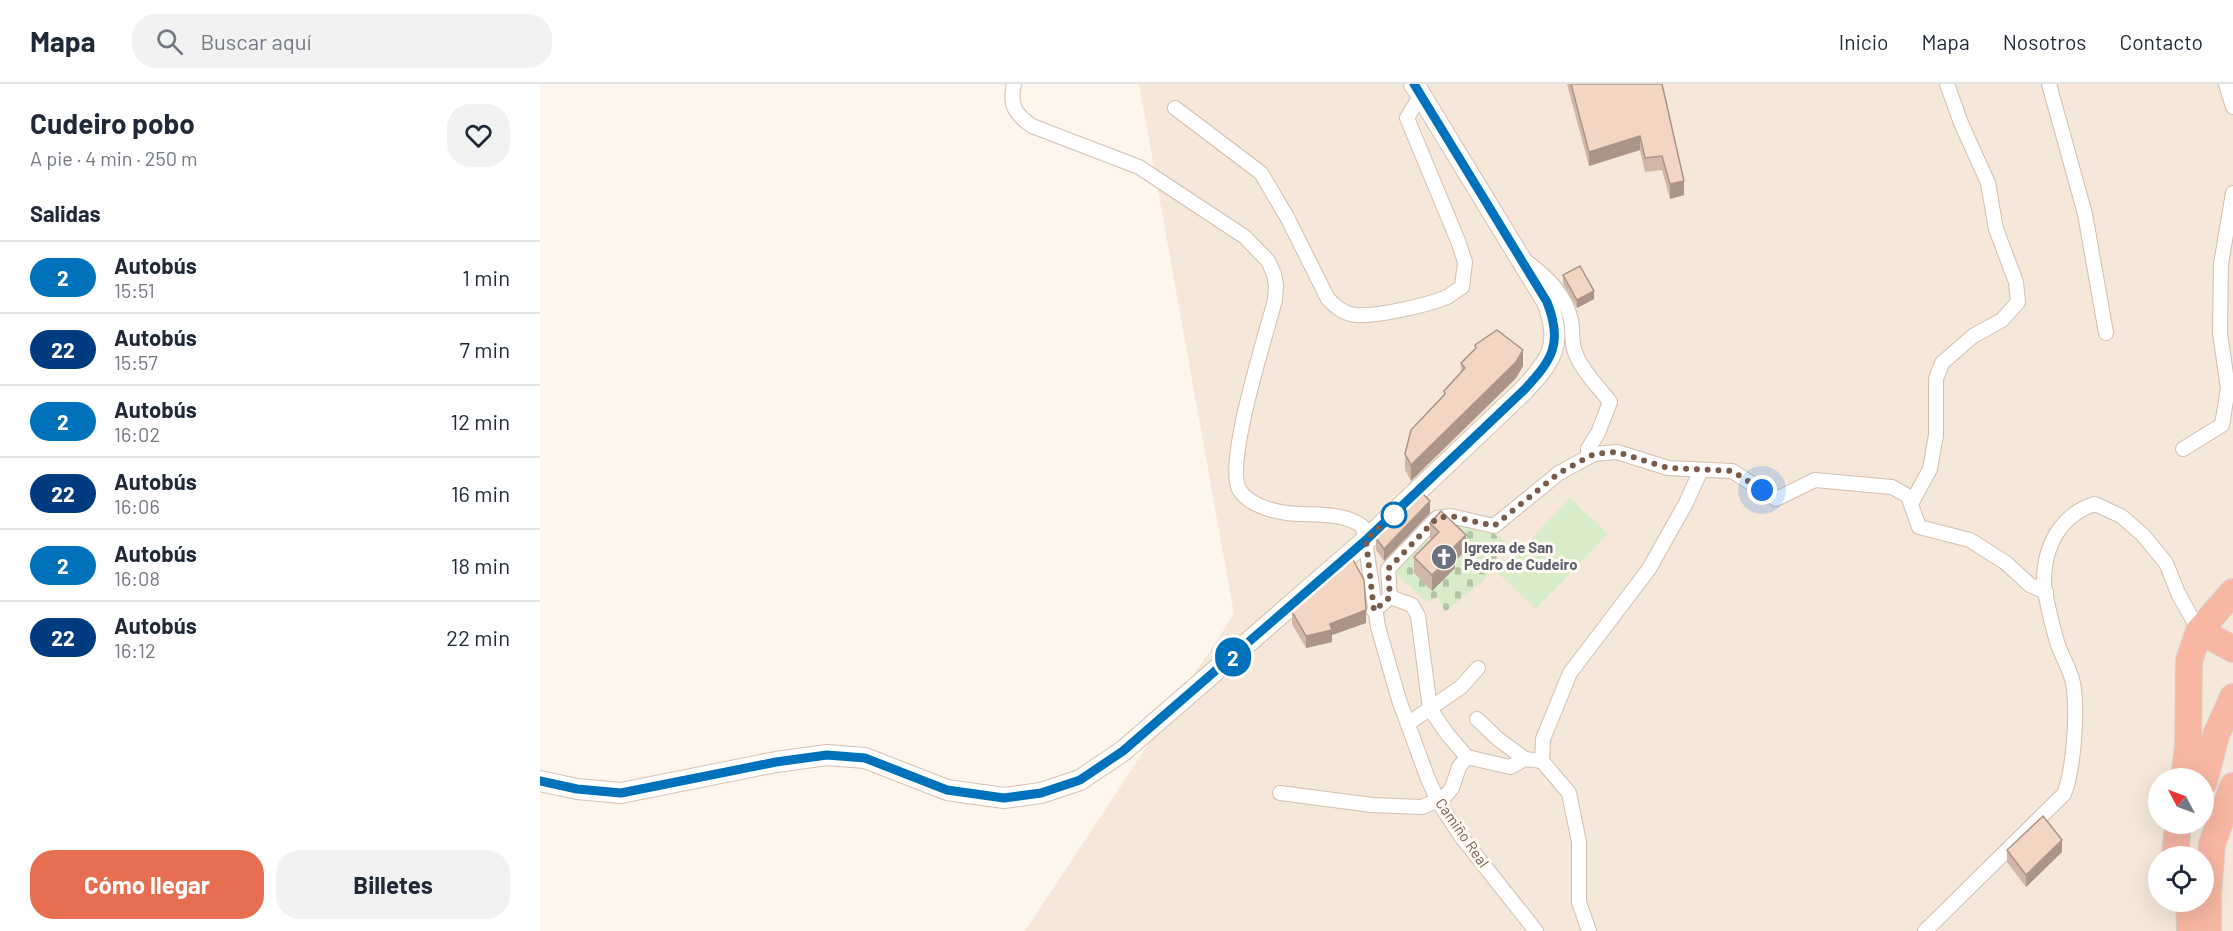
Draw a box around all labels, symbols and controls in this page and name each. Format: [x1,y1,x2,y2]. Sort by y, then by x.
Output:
search box [132,14,552,68]
text: Mapa [30,24,96,58]
icon: search [153,25,186,58]
text: Buscar aquí [201,28,311,54]
text: Inicio [1839,29,1889,54]
text: Mapa [1922,29,1970,54]
text: Nosotros [2003,29,2086,54]
text: Contacto [2119,29,2203,54]
button: heart [447,104,510,167]
text: Cudeiro pobo [30,106,195,140]
text: A pie · 4 min · 250 m [30,146,198,170]
text: Salidas [30,200,101,226]
text: Autobús [114,252,197,278]
text: 1 min [462,264,510,290]
text: 2 [57,265,69,290]
text: 15:51 [114,278,155,302]
text: Autobús [114,324,197,350]
text: 7 min [460,336,510,362]
text: 22 [51,337,75,362]
text: 15:57 [114,350,158,374]
text: Autobús [114,396,197,422]
text: 12 min [450,408,510,434]
text: 2 [57,409,69,434]
text: 16:02 [114,422,160,446]
text: Autobús [114,468,197,494]
your location [1747,475,1777,505]
text: 16 min [451,480,510,506]
text: 22 [51,481,75,506]
text: 16:06 [114,494,160,518]
unlabelled marker [1381,502,1407,528]
place label: Igrexa de San Pedro de Cudeiro [1464,538,1578,573]
text: Autobús [114,540,197,566]
church icon: Igrexa de San Pedro de Cudeiro [1429,542,1459,572]
text: 18 min [451,552,510,578]
text: 2 [57,553,69,578]
text: 16:08 [114,566,160,590]
text: Autobús [114,612,197,638]
text: 22 min [446,624,510,650]
text: 22 [51,625,75,650]
text: 16:12 [114,638,156,662]
line badge: 2 [1214,638,1252,676]
text: 2 [1227,645,1239,670]
north arrow [2148,768,2214,834]
map controls [2148,768,2214,912]
street label: Camiño Real [1432,794,1493,870]
button: locate [2148,846,2214,912]
button: Cómo llegar [30,850,264,919]
button: Billetes [276,850,510,919]

